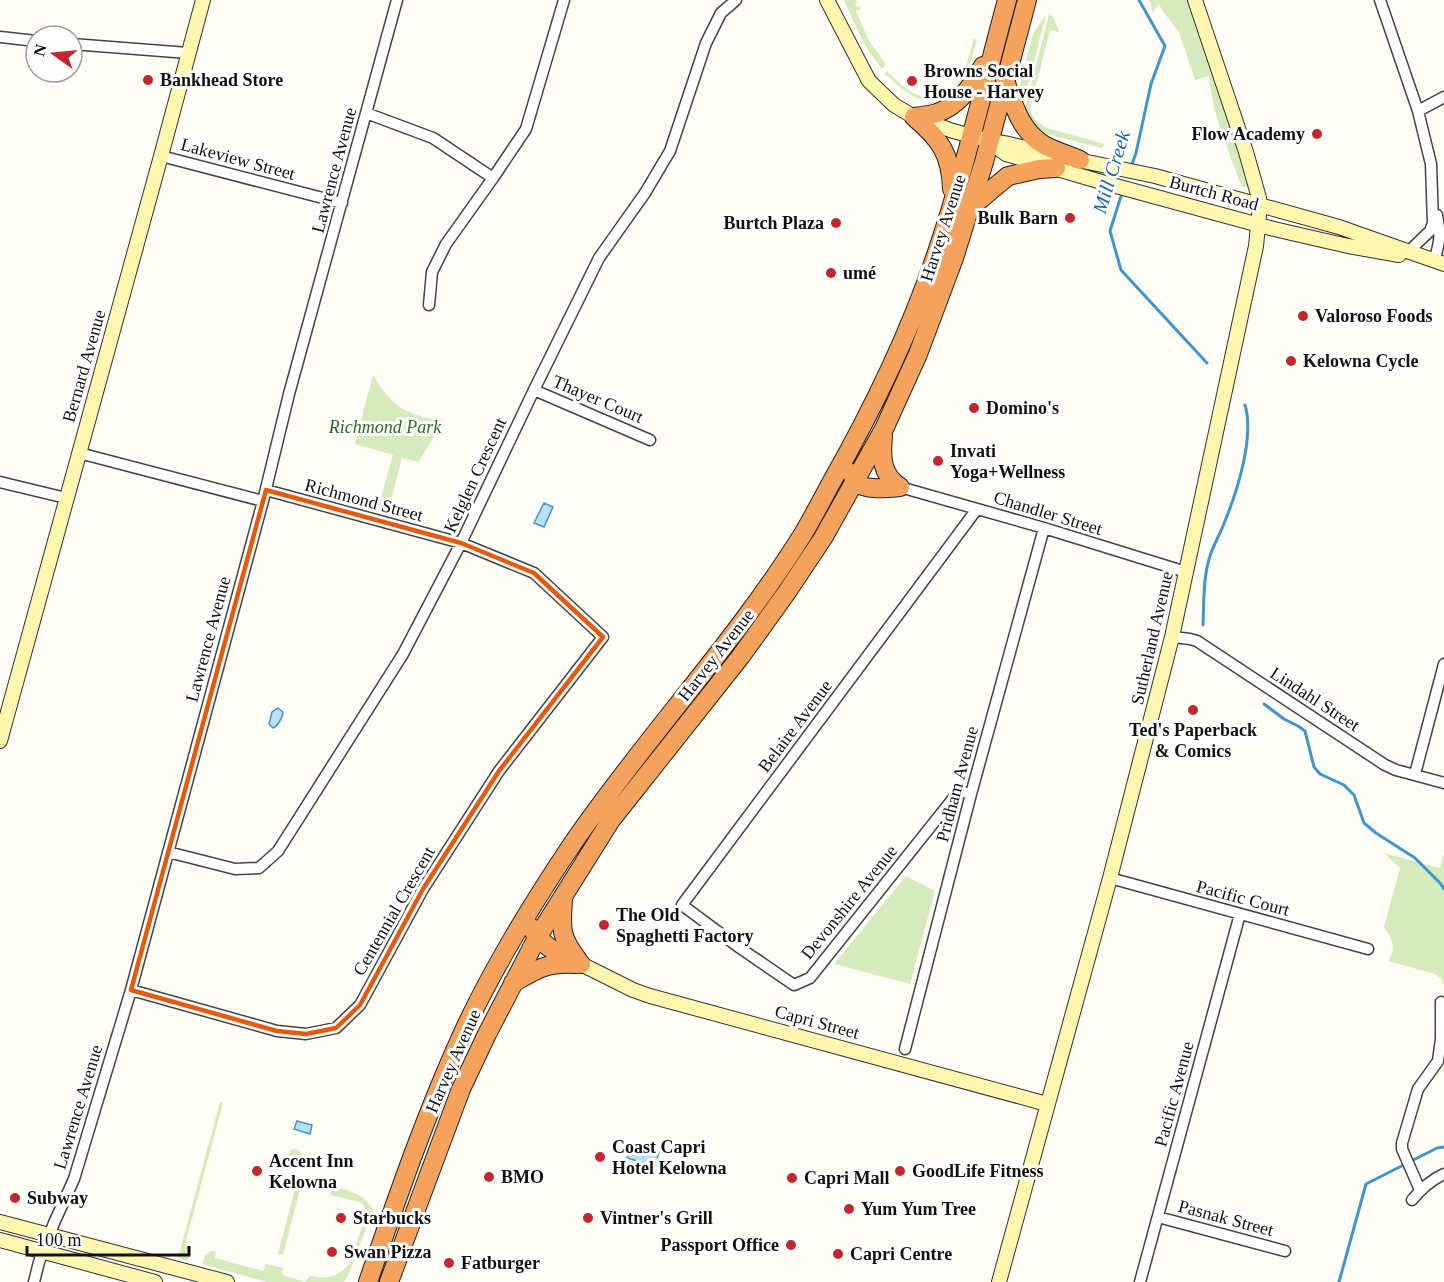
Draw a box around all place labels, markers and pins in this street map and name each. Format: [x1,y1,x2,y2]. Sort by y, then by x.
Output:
place label: Browns Social House - Harvey [924,61,1044,102]
place label: Bankhead Store [160,70,283,90]
marker: Bankhead Store [141,73,155,87]
marker: Browns Social House - Harvey [905,74,919,88]
place label: Flow Academy [1192,124,1305,144]
marker: Flow Academy [1310,127,1324,141]
place label: Bulk Barn [977,208,1058,228]
marker: Bulk Barn [1063,211,1077,225]
place label: Burtch Plaza [724,213,824,233]
marker: Burtch Plaza [829,216,843,230]
place label: umé [843,263,876,283]
marker: umé [824,266,838,280]
place label: Valoroso Foods [1315,306,1433,326]
marker: Valoroso Foods [1296,309,1310,323]
place label: Kelowna Cycle [1303,351,1418,371]
marker: Kelowna Cycle [1284,354,1298,368]
place label: Domino's [986,398,1059,418]
marker: Domino's [967,401,981,415]
place label: Invati Yoga+Wellness [950,441,1065,482]
marker: Invati Yoga+Wellness [931,454,945,468]
marker: Ted's Paperback & Comics [1186,703,1200,717]
place label: Ted's Paperback & Comics [1129,720,1257,761]
place label: The Old Spaghetti Factory [616,905,753,946]
marker: The Old Spaghetti Factory [597,918,611,932]
place label: Coast Capri Hotel Kelowna [612,1137,727,1178]
marker: Coast Capri Hotel Kelowna [593,1150,607,1164]
place label: Accent Inn Kelowna [269,1151,354,1192]
place label: GoodLife Fitness [912,1161,1044,1181]
marker: Accent Inn Kelowna [250,1164,264,1178]
marker: GoodLife Fitness [893,1164,907,1178]
place label: BMO [501,1167,544,1187]
place label: Capri Mall [804,1168,890,1188]
marker: BMO [482,1170,496,1184]
marker: Capri Mall [785,1171,799,1185]
place label: Subway [27,1188,88,1208]
marker: Subway [8,1191,22,1205]
place label: Yum Yum Tree [861,1199,976,1219]
marker: Yum Yum Tree [842,1202,856,1216]
place label: Starbucks [353,1208,431,1228]
place label: Vintner's Grill [600,1208,713,1228]
marker: Starbucks [334,1211,348,1225]
marker: Vintner's Grill [581,1211,595,1225]
place label: Passport Office [661,1235,779,1255]
marker: Passport Office [784,1238,798,1252]
place label: Swan Pizza [344,1242,432,1262]
place label: Capri Centre [850,1244,952,1264]
marker: Swan Pizza [325,1245,339,1259]
marker: Capri Centre [831,1247,845,1261]
place label: Fatburger [461,1253,540,1273]
marker: Fatburger [442,1256,456,1270]

